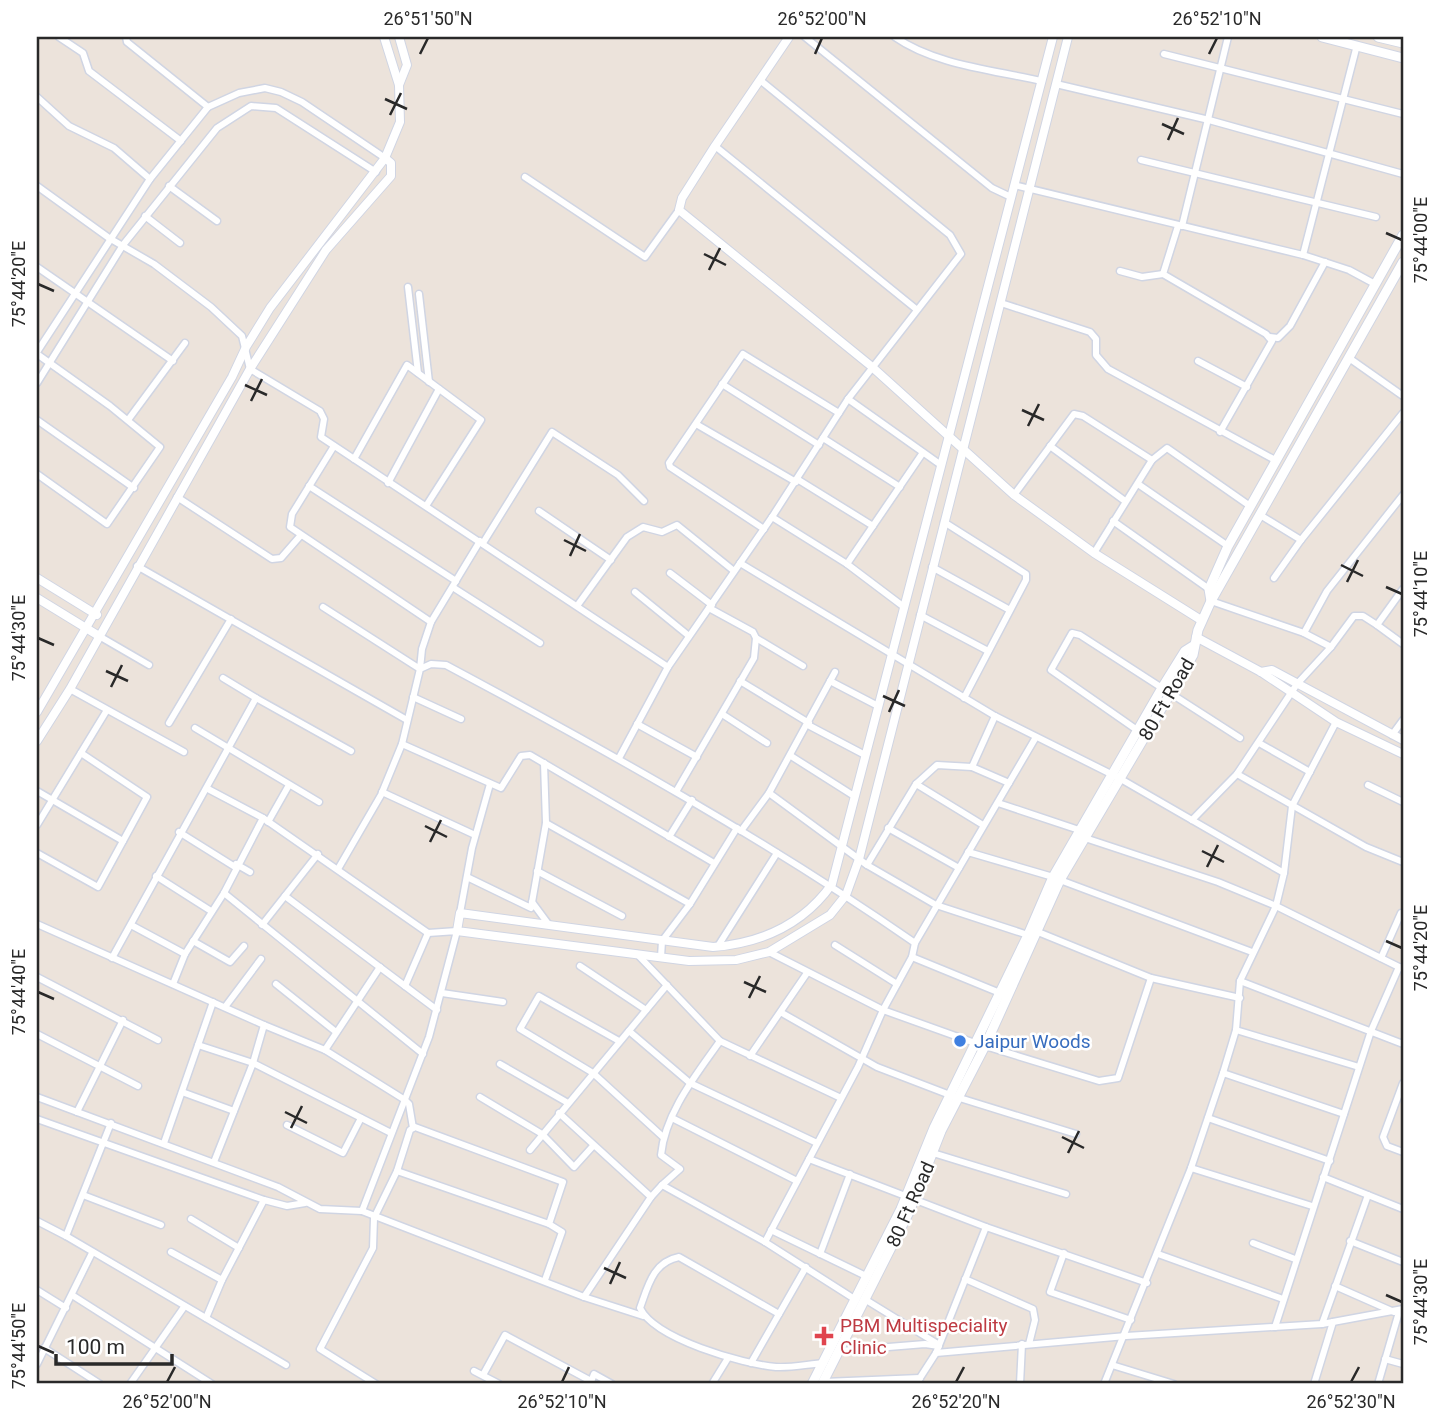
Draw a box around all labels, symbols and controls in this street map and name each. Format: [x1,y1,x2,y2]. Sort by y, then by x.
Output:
text: 26°51'50"N [383,8,473,29]
text: 26°52'00"N [777,8,867,29]
text: 26°52'10"N [1172,8,1262,29]
text: 75°44'00"E [1410,197,1431,283]
text: 75°44'20"E [8,241,29,327]
text: 75°44'10"E [1410,551,1431,637]
text: 75°44'30"E [8,595,29,681]
street label: 80 Ft Road [1134,654,1199,744]
text: 75°44'20"E [1410,905,1431,991]
text: 75°44'40"E [8,949,29,1035]
place label: Jaipur Woods [974,1030,1091,1053]
marker: Jaipur Woods [952,1033,968,1049]
street label: 80 Ft Road [881,1158,939,1250]
text: 75°44'30"E [1410,1259,1431,1345]
text: 75°44'50"E [8,1303,29,1389]
place label: PBM Multispeciality Clinic [840,1314,1008,1359]
scale bar [56,1323,172,1367]
marker: PBM Multispeciality Clinic [814,1326,834,1346]
text: 100 m [66,1335,125,1359]
text: 26°52'00"N [122,1391,212,1412]
text: 26°52'10"N [517,1391,607,1412]
text: 26°52'20"N [911,1391,1001,1412]
text: 26°52'30"N [1306,1391,1396,1412]

